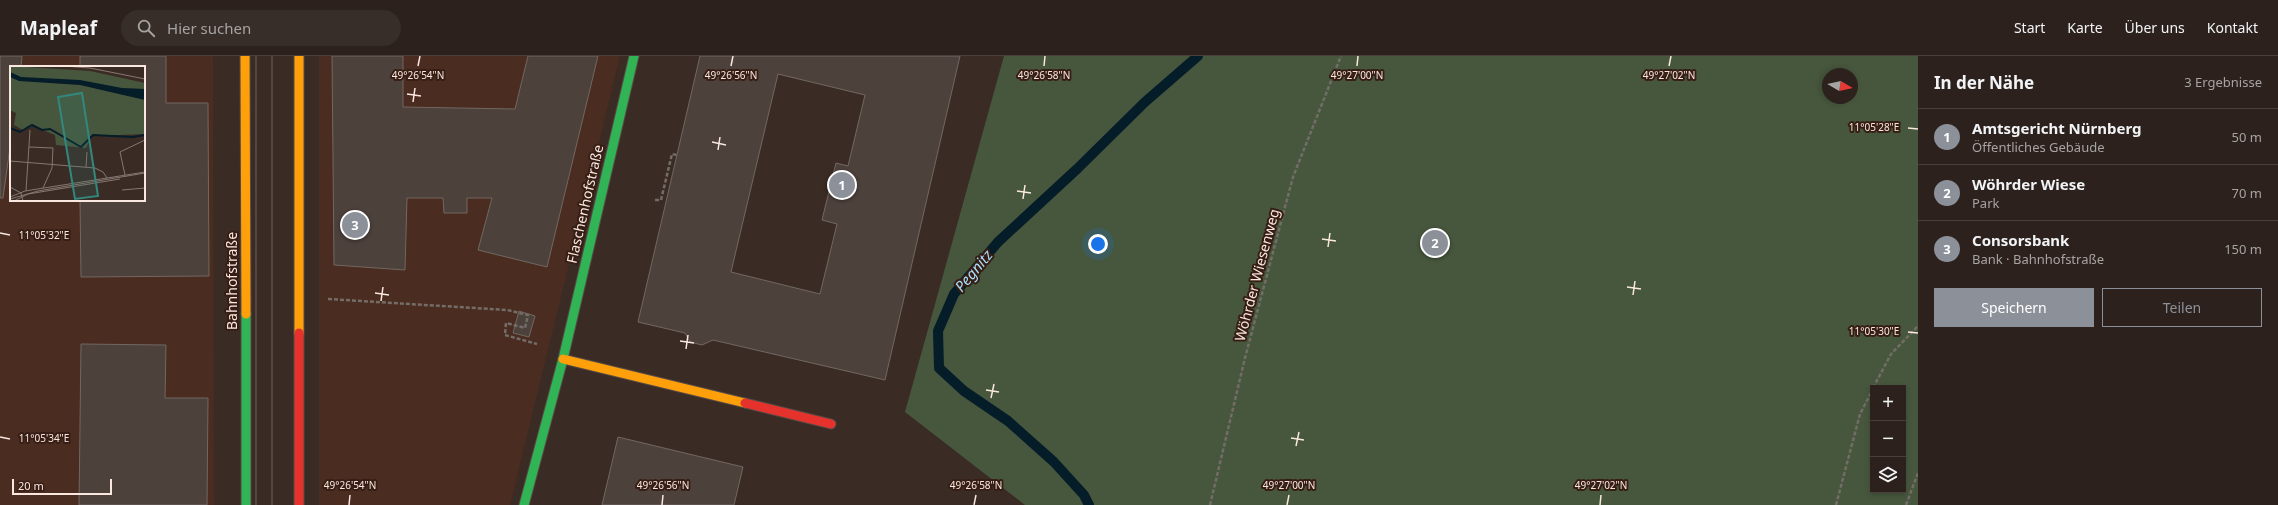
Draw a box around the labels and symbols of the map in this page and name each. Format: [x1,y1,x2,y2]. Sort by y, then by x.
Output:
inset map [10,66,145,201]
text: 49°26'54"N [392,68,444,82]
text: 49°26'56"N [705,68,757,82]
text: 49°26'58"N [1018,68,1070,82]
text: 49°27'00"N [1331,68,1383,82]
text: 49°27'02"N [1643,68,1695,82]
north arrow [1822,68,1858,104]
text: 11°05'28"E [1849,120,1899,134]
street label: Flaschenhofstraße [562,143,607,265]
pin: 1 [829,170,855,200]
street label: Wöhrder Wiesenweg [1230,206,1283,343]
pin: 3 [342,210,368,240]
text: 11°05'32"E [19,228,69,242]
pin: 2 [1422,228,1448,258]
street label: Bahnhofstraße [222,232,241,330]
your location [1088,234,1108,254]
water label: Pegnitz [950,245,997,296]
text: 11°05'30"E [1849,324,1899,338]
text: 11°05'34"E [19,431,69,445]
scale bar [12,477,112,496]
text: 49°26'54"N [324,478,376,492]
text: 49°26'56"N [637,478,689,492]
text: 49°26'58"N [950,478,1002,492]
text: 49°27'00"N [1263,478,1315,492]
text: 49°27'02"N [1575,478,1627,492]

